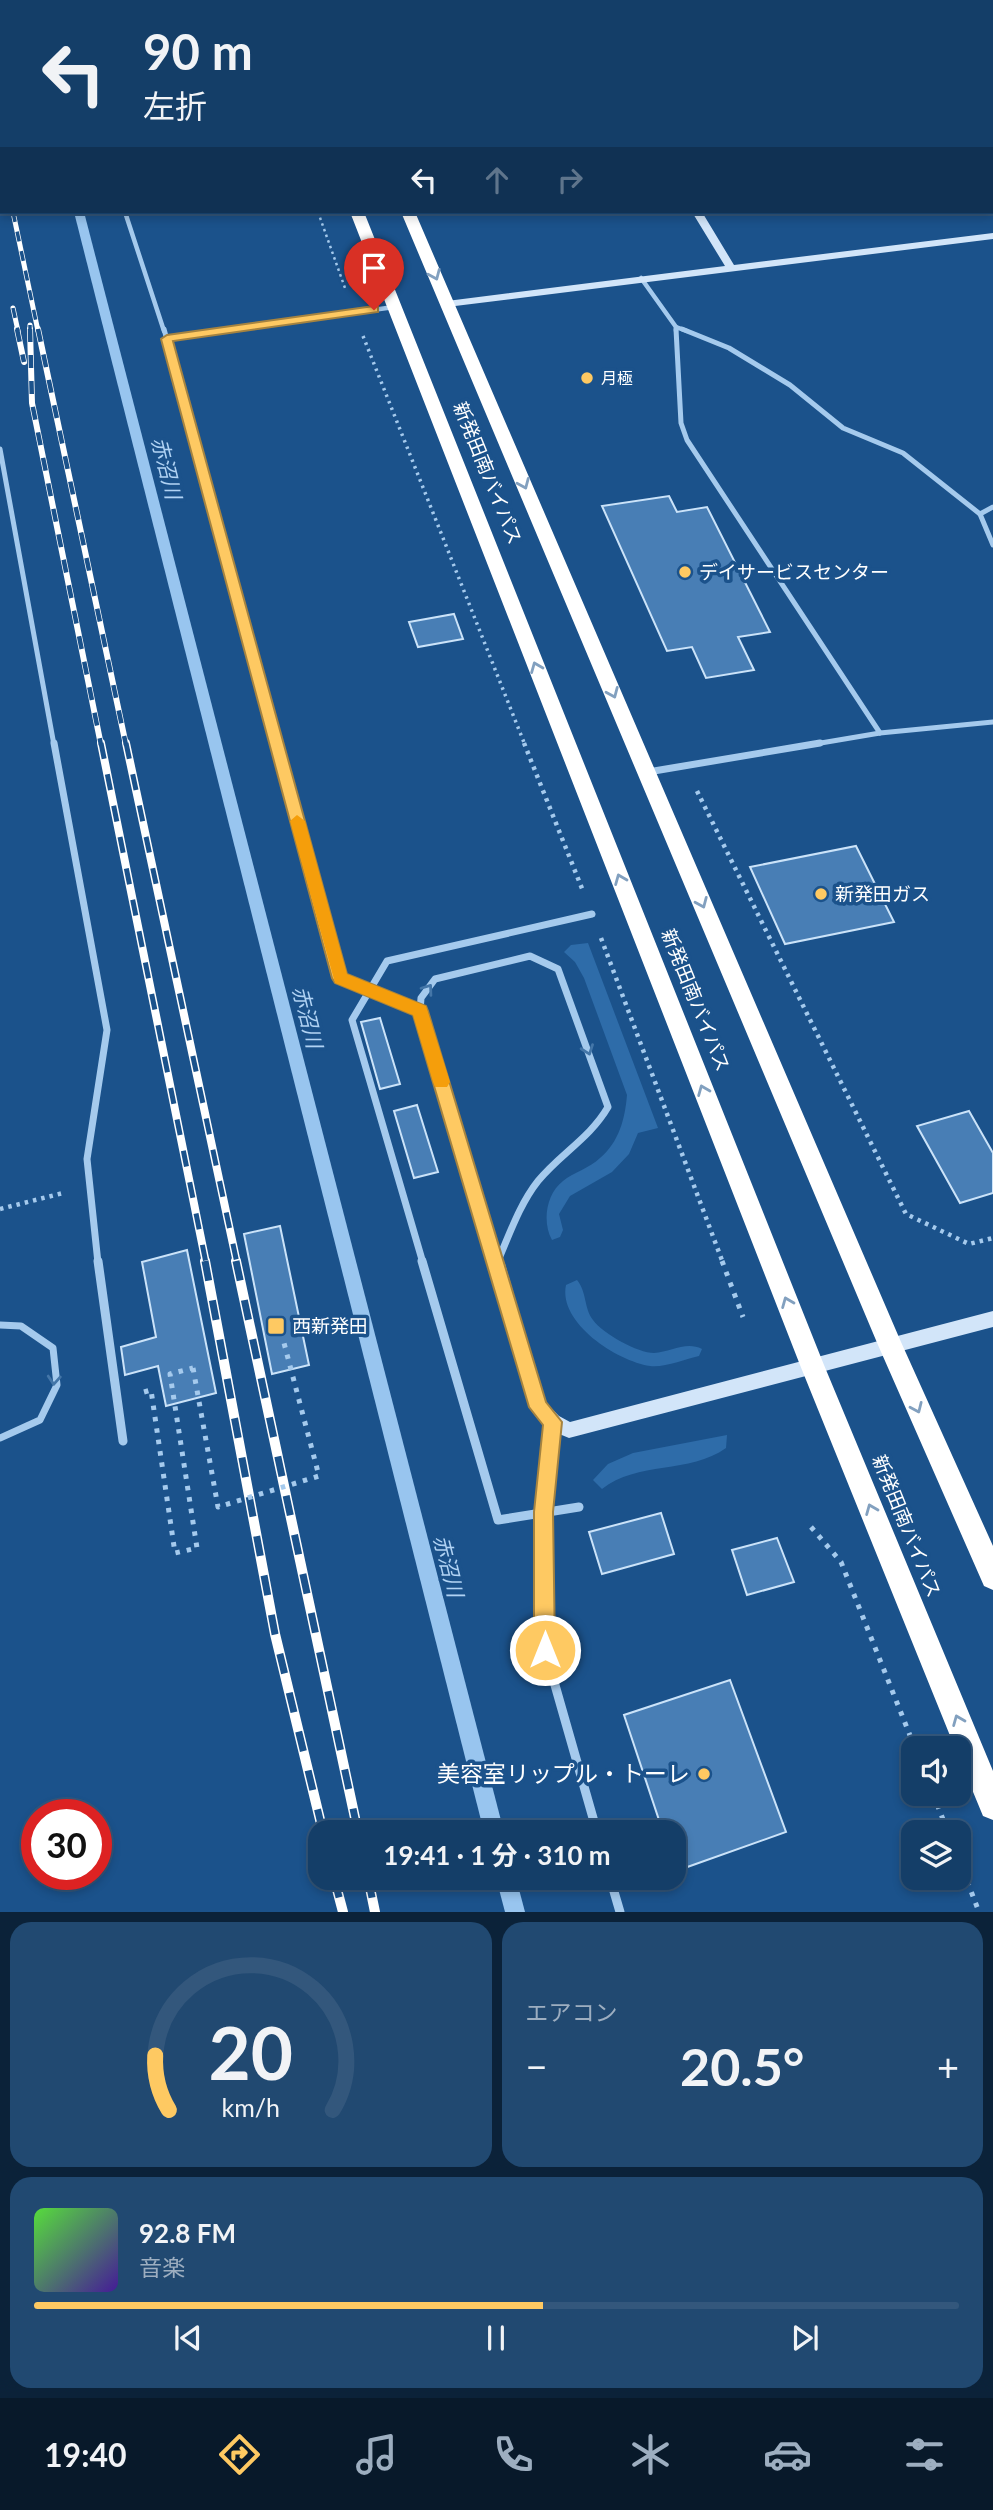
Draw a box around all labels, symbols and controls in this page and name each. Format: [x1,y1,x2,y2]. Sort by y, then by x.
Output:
text: 90 m [143,22,253,80]
icon: left [28,28,119,119]
text: 左折 [143,86,207,125]
icon: left [405,161,443,199]
icon: ahead [478,161,516,199]
icon: right [551,161,589,199]
pin [344,238,404,310]
icon: arrive [355,249,393,287]
one-way arrow [426,268,440,280]
place label: 月極 [601,368,633,387]
marker: 月極 [579,370,595,386]
street label: 新発田南バイパス [449,398,528,547]
water label: 赤沼川 [148,434,188,503]
one-way arrow [515,477,529,489]
place label: デイサービスセンター [699,560,889,583]
marker: デイサービスセンター [677,564,693,580]
one-way arrow [531,662,545,674]
one-way arrow [604,687,618,699]
one-way arrow [614,873,628,885]
place label: 新発田ガス [835,882,930,905]
marker: 新発田ガス [813,886,829,902]
one-way arrow [693,896,707,908]
street label: 新発田南バイパス [657,925,736,1074]
water label: 赤沼川 [289,983,329,1052]
one-way arrow [420,984,432,997]
one-way arrow [579,1043,593,1055]
one-way arrow [698,1085,712,1097]
one-way arrow [781,1296,795,1308]
place label: 西新発田 [292,1314,368,1337]
marker: 西新発田 [266,1316,286,1336]
one-way arrow [47,1375,62,1386]
one-way arrow [909,1401,923,1413]
street label: 新発田南バイパス [868,1451,947,1600]
one-way arrow [865,1504,879,1517]
water label: 赤沼川 [430,1532,470,1601]
position arrow [508,1613,582,1687]
one-way arrow [952,1714,966,1726]
map controls [901,1736,971,1890]
button: sound [901,1736,971,1806]
place label: 美容室リップル・トーレ [437,1759,690,1787]
marker: 美容室リップル・トーレ [696,1766,712,1782]
speed limit sign: 30 [21,1799,112,1890]
button: layers [901,1820,971,1890]
text: 19:41 · 1 分 · 310 m [383,1839,611,1871]
text: エアコン [526,1998,618,2026]
text: 20 [209,2009,293,2097]
text: 20.5° [680,2035,804,2097]
text: − [526,2043,548,2089]
text: + [937,2043,959,2089]
text: km/h [221,2092,280,2122]
text: 92.8 FM [139,2217,236,2249]
text: 音楽 [139,2253,185,2281]
icon: previous [169,2319,207,2357]
icon: pause [477,2319,515,2357]
icon: next [786,2319,824,2357]
icon: directions [215,2430,264,2479]
icon: music [352,2430,401,2479]
icon: phone [489,2430,538,2479]
icon: climate [626,2430,675,2479]
icon: car [763,2430,812,2479]
icon: filters [900,2430,949,2479]
text: 19:40 [44,2435,127,2474]

